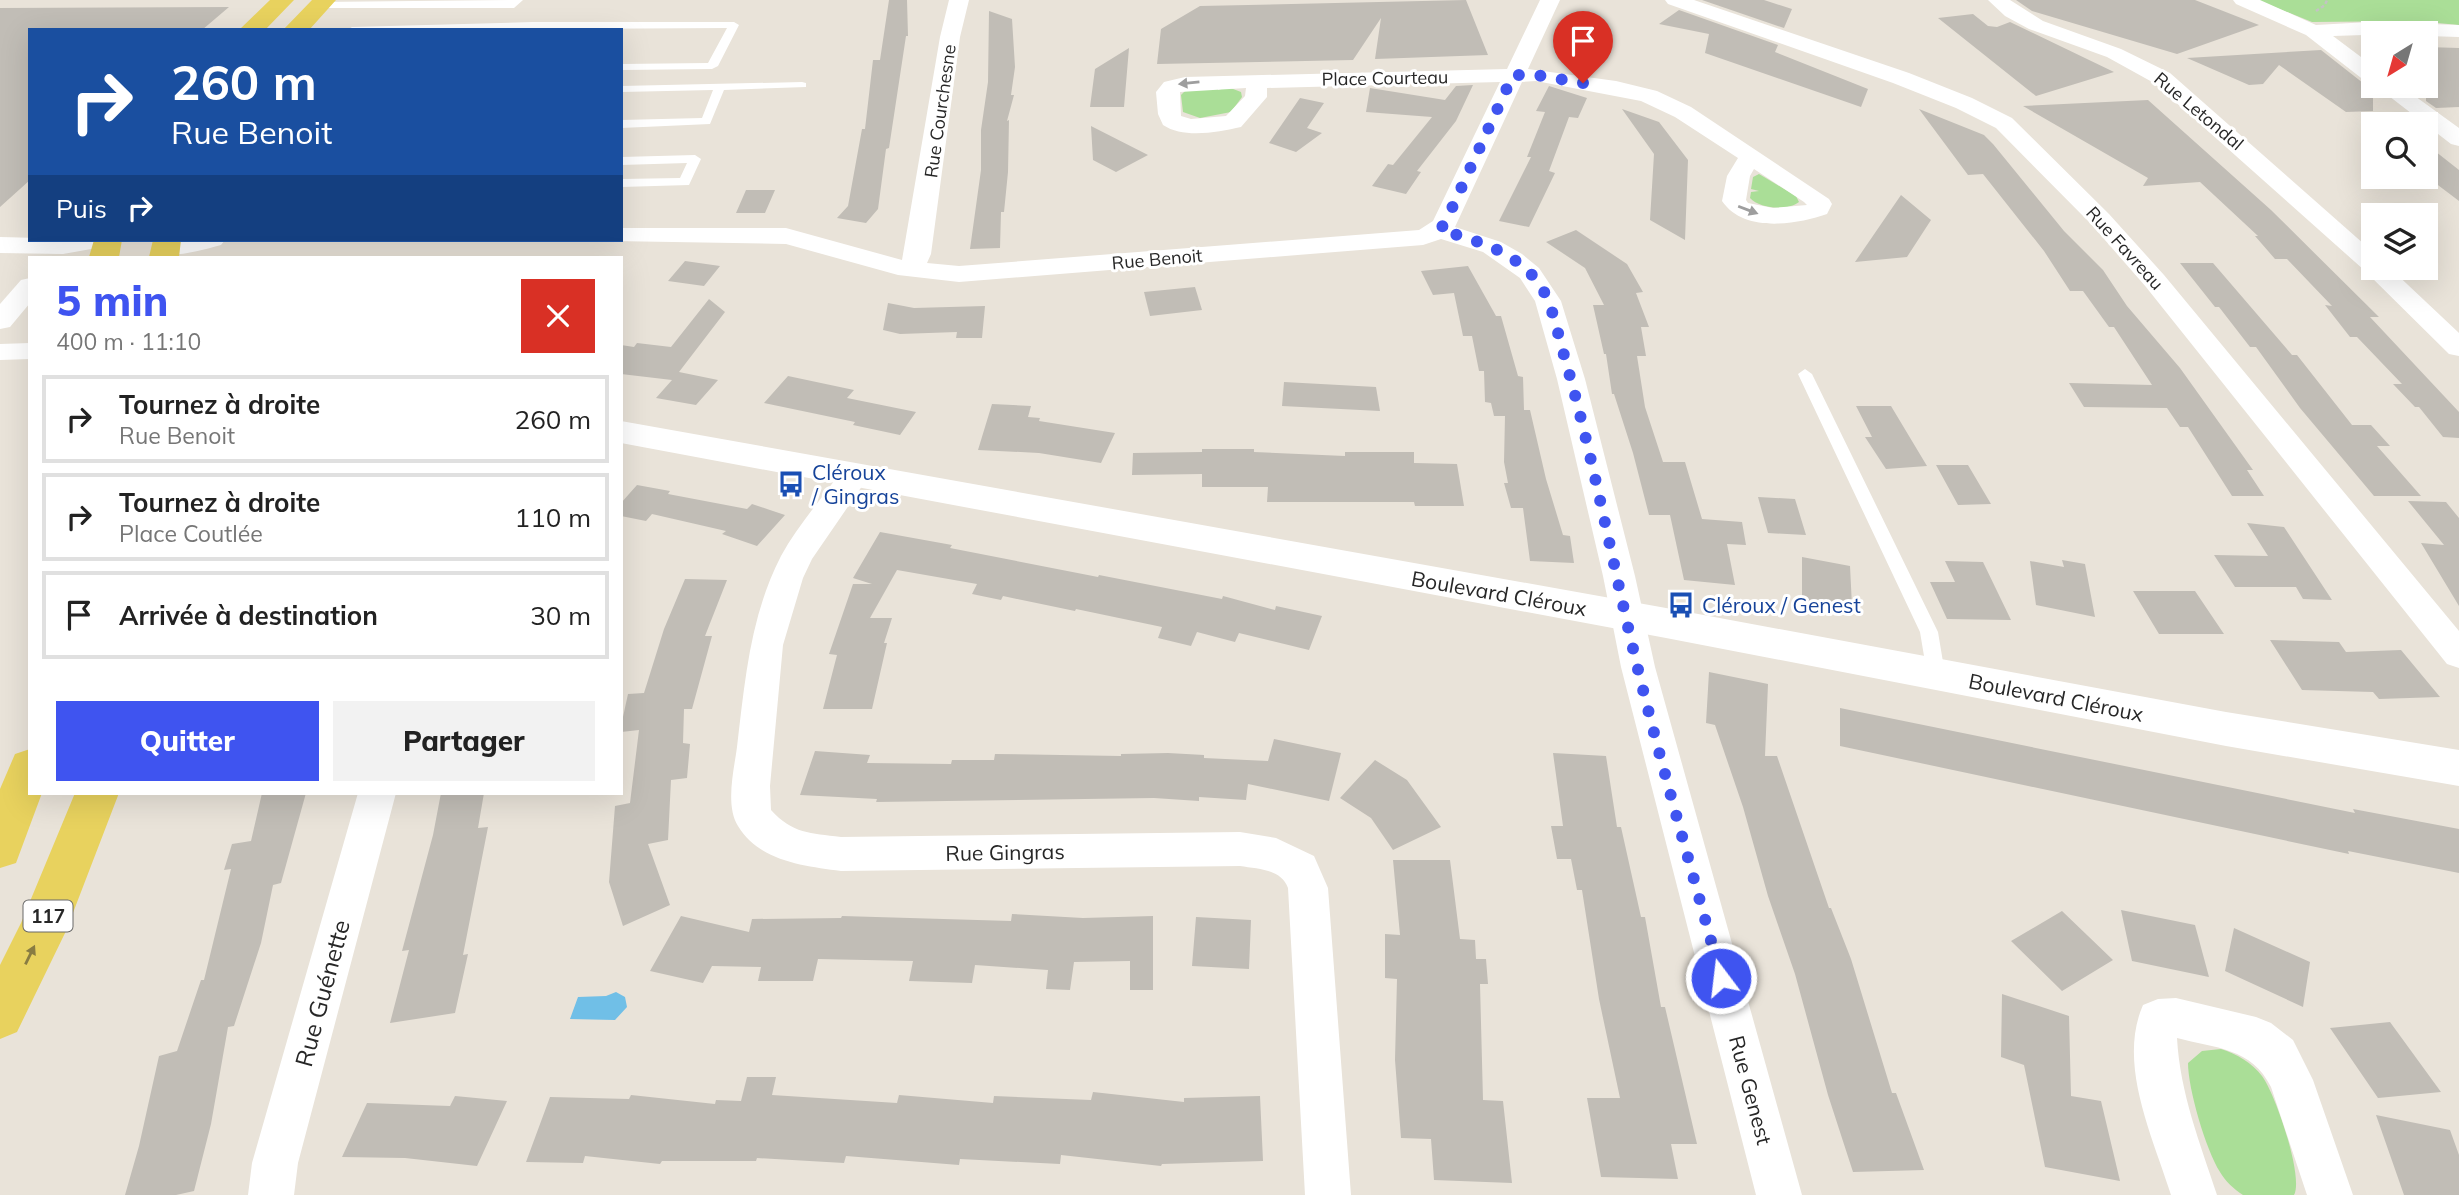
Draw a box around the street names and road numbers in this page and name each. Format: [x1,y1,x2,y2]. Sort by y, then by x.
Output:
street label: Rue Courchesne [919,43,961,179]
street label: Place Courteau [1322,65,1448,91]
street label: Rue Letondal [2150,67,2248,155]
street label: Rue Favreau [2081,201,2169,295]
street label: Rue Benoit [1111,244,1203,274]
street label: Boulevard Cléroux [1409,565,1589,621]
street label: Boulevard Cléroux [1966,667,2146,727]
street label: Rue Gingras [945,838,1065,866]
road number: 117 [23,900,72,932]
street label: Rue Guénette [288,916,356,1070]
street label: Rue Genest [1724,1033,1778,1147]

